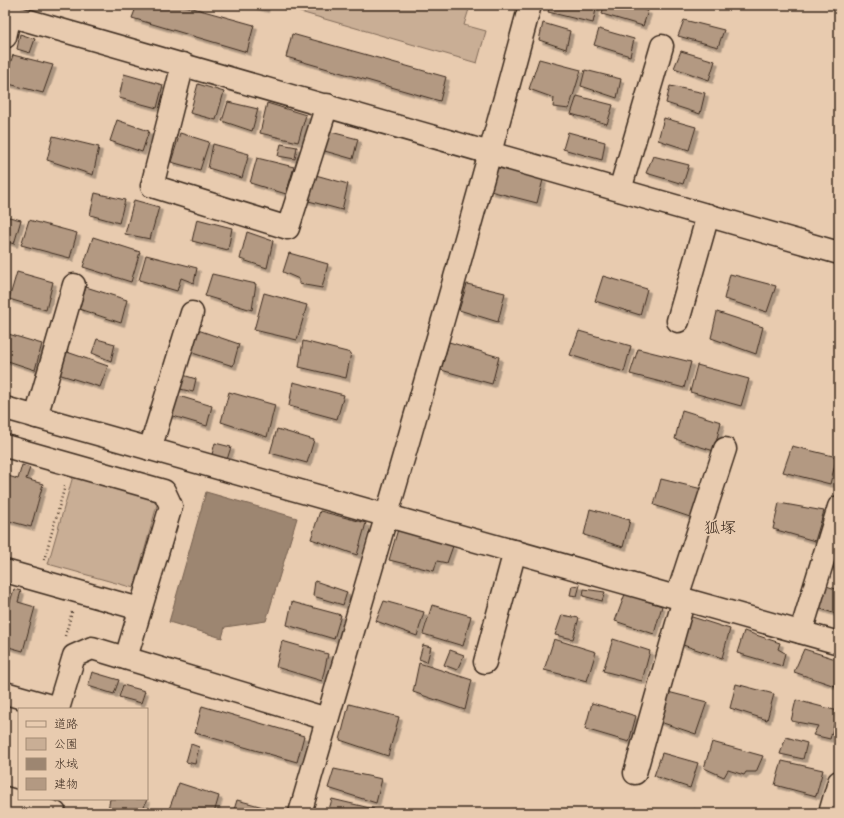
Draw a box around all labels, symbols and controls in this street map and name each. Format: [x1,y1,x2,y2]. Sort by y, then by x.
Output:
district label: 狐塚 [704,518,736,539]
legend [18,708,148,800]
text: 道路 [54,717,78,733]
text: 公園 [54,737,78,753]
text: 水域 [54,757,78,773]
text: 建物 [54,777,78,793]

